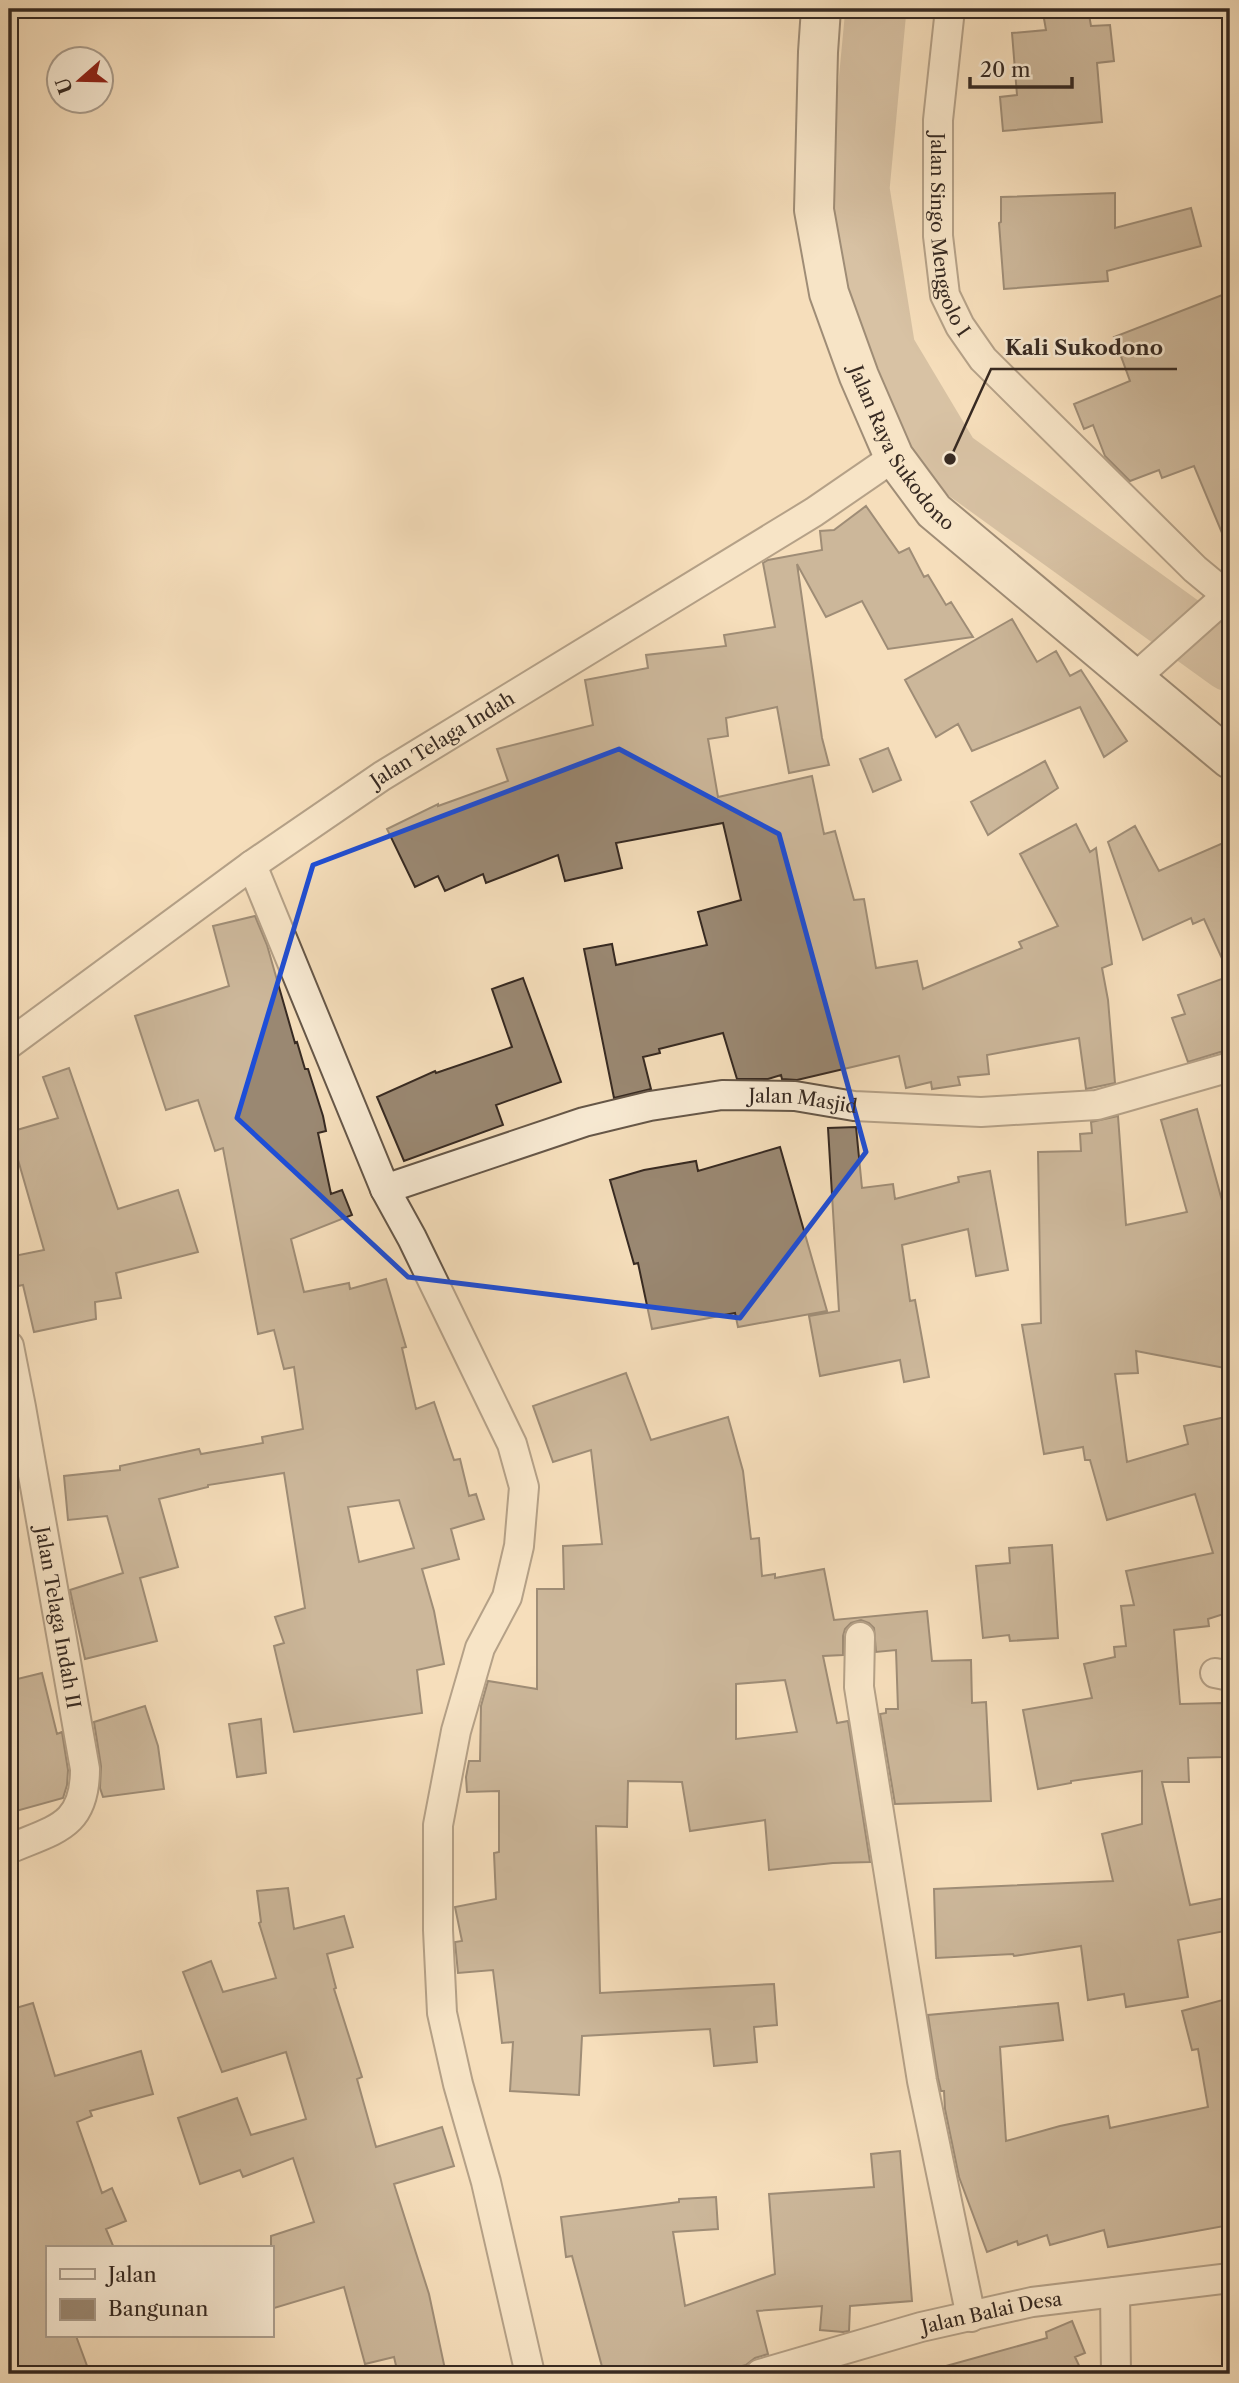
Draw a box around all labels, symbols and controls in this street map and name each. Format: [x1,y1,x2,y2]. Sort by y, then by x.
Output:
north arrow [46,46,116,116]
scale bar [970,46,1071,90]
text: 20 m [980,57,1031,82]
text: U [51,74,78,97]
street label: Jalan Singo Menggolo I [926,130,975,341]
callout: Kali Sukodono [991,327,1177,369]
text: Kali Sukodono [1005,335,1163,360]
street label: Jalan Raya Sukodono [843,360,959,535]
street label: Jalan Telaga Indah [364,687,519,794]
street label: Jalan Masjid [745,1084,859,1118]
street label: Jalan Telaga Indah II [30,1522,85,1710]
legend [46,2246,273,2338]
text: Jalan [105,2262,157,2287]
street label: Jalan Balai Desa [916,2287,1063,2339]
text: Bangunan [108,2296,208,2321]

